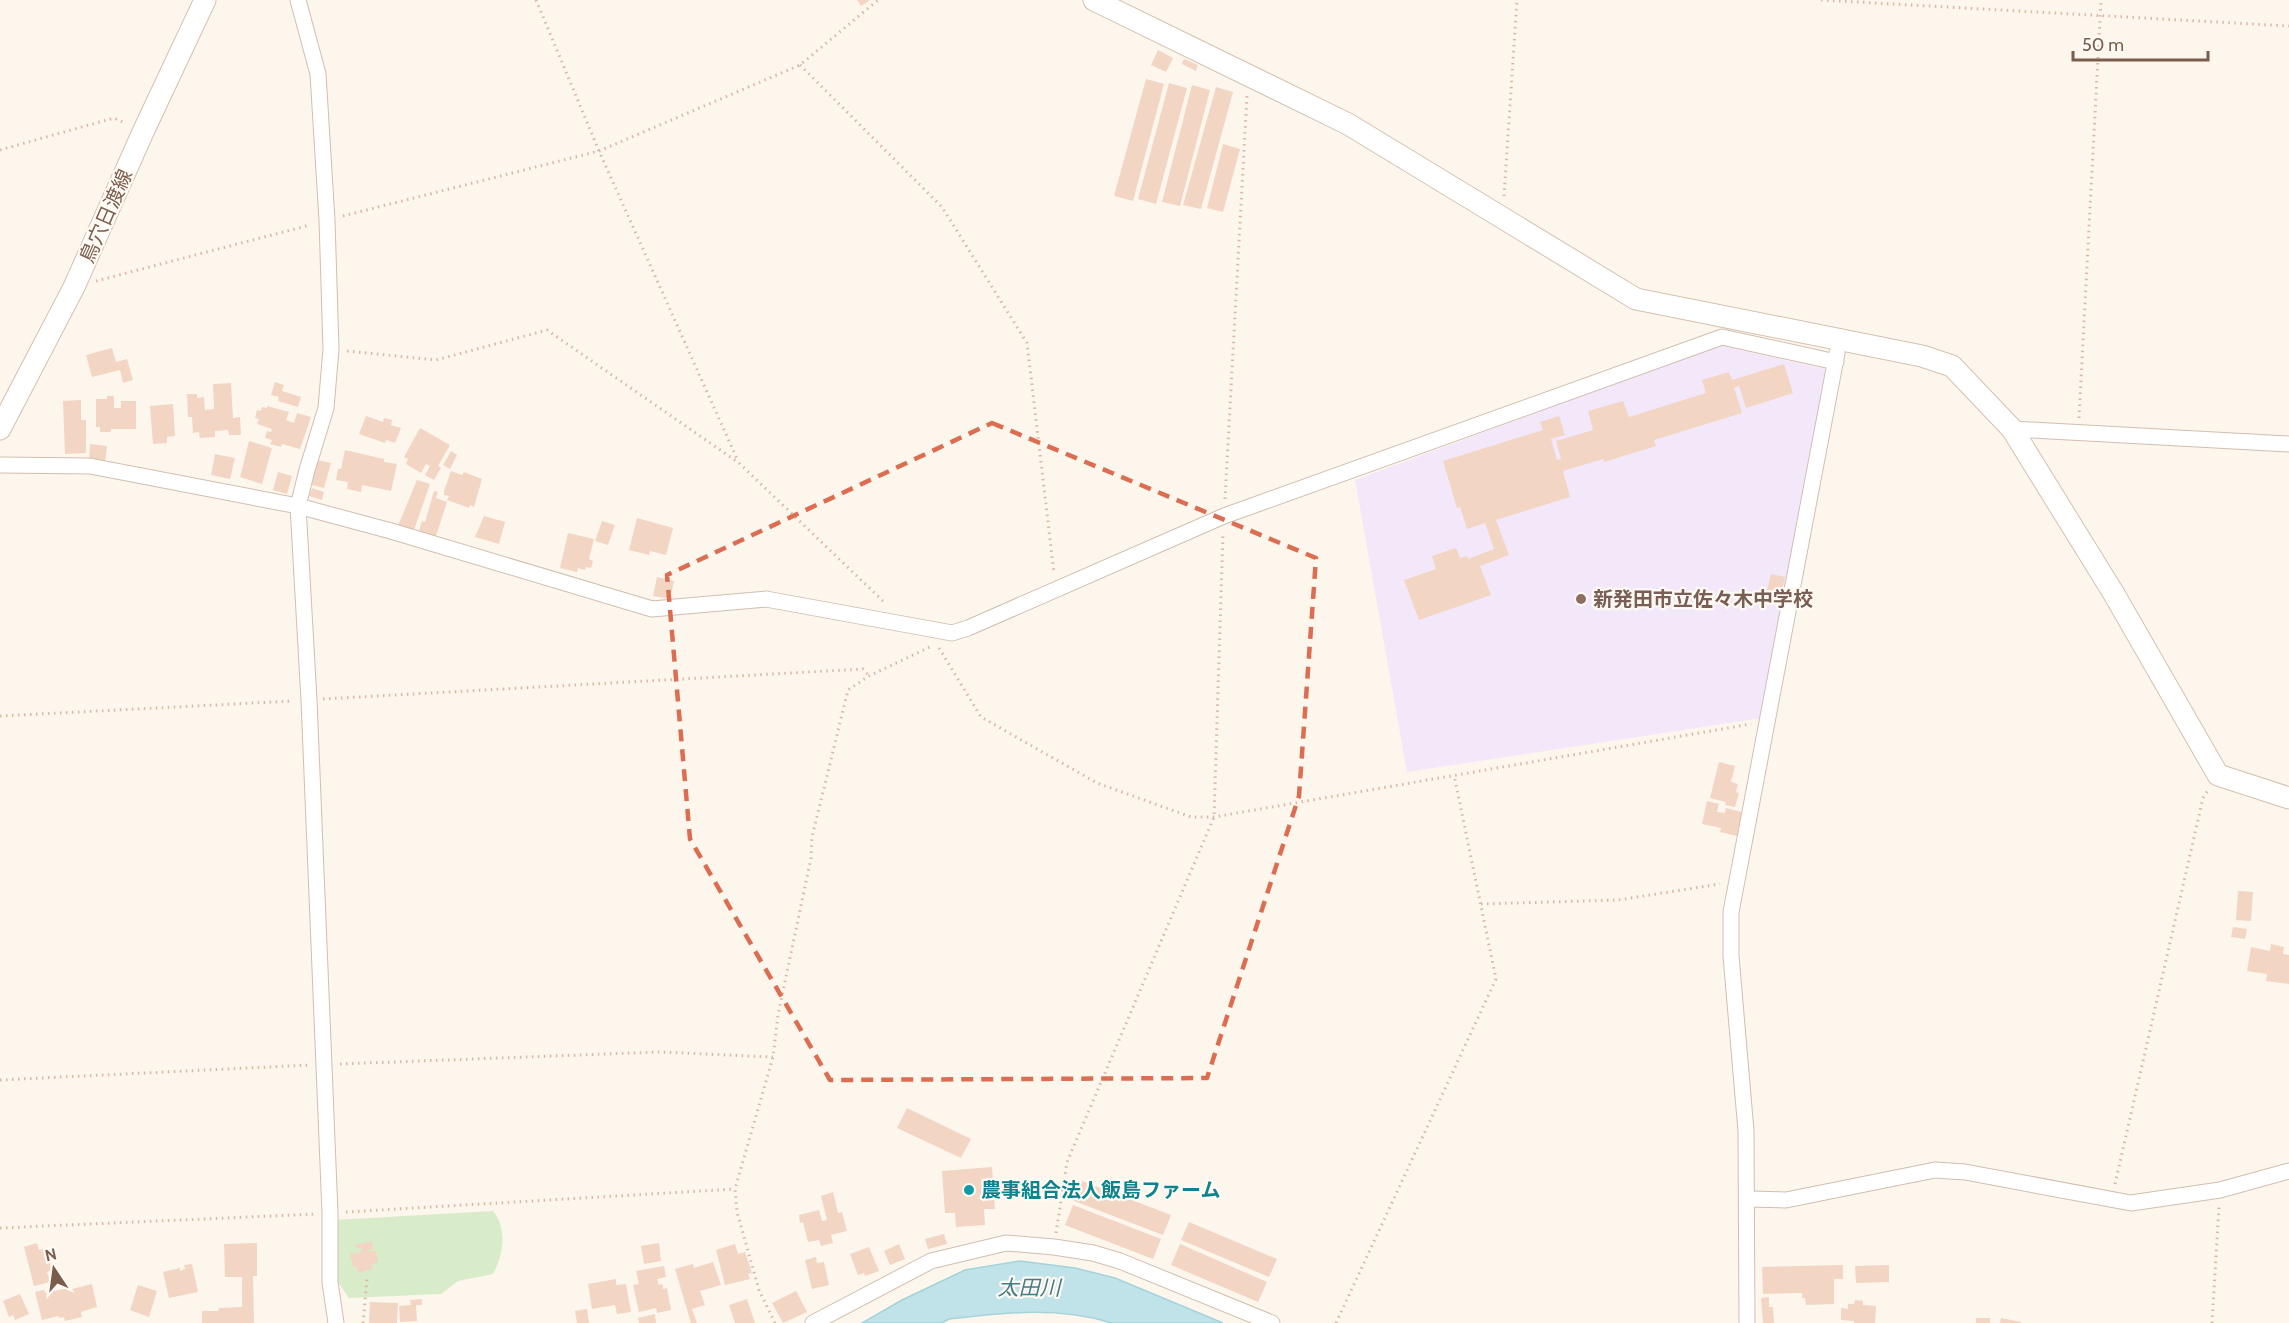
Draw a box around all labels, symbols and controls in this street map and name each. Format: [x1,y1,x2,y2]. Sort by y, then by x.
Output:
scale bar [2073,24,2208,62]
text: 50 m [2082,34,2124,56]
street label: 鳥穴日渡線 [75,165,137,267]
place label: 新発田市立佐々木中学校 [1593,587,1813,611]
marker: 新発田市立佐々木中学校 [1574,592,1588,606]
place label: 農事組合法人飯島ファーム [981,1178,1220,1202]
marker: 農事組合法人飯島ファーム [962,1183,976,1197]
north arrow [24,1239,84,1299]
text: N [43,1244,58,1265]
water label: 太田川 [998,1275,1062,1300]

